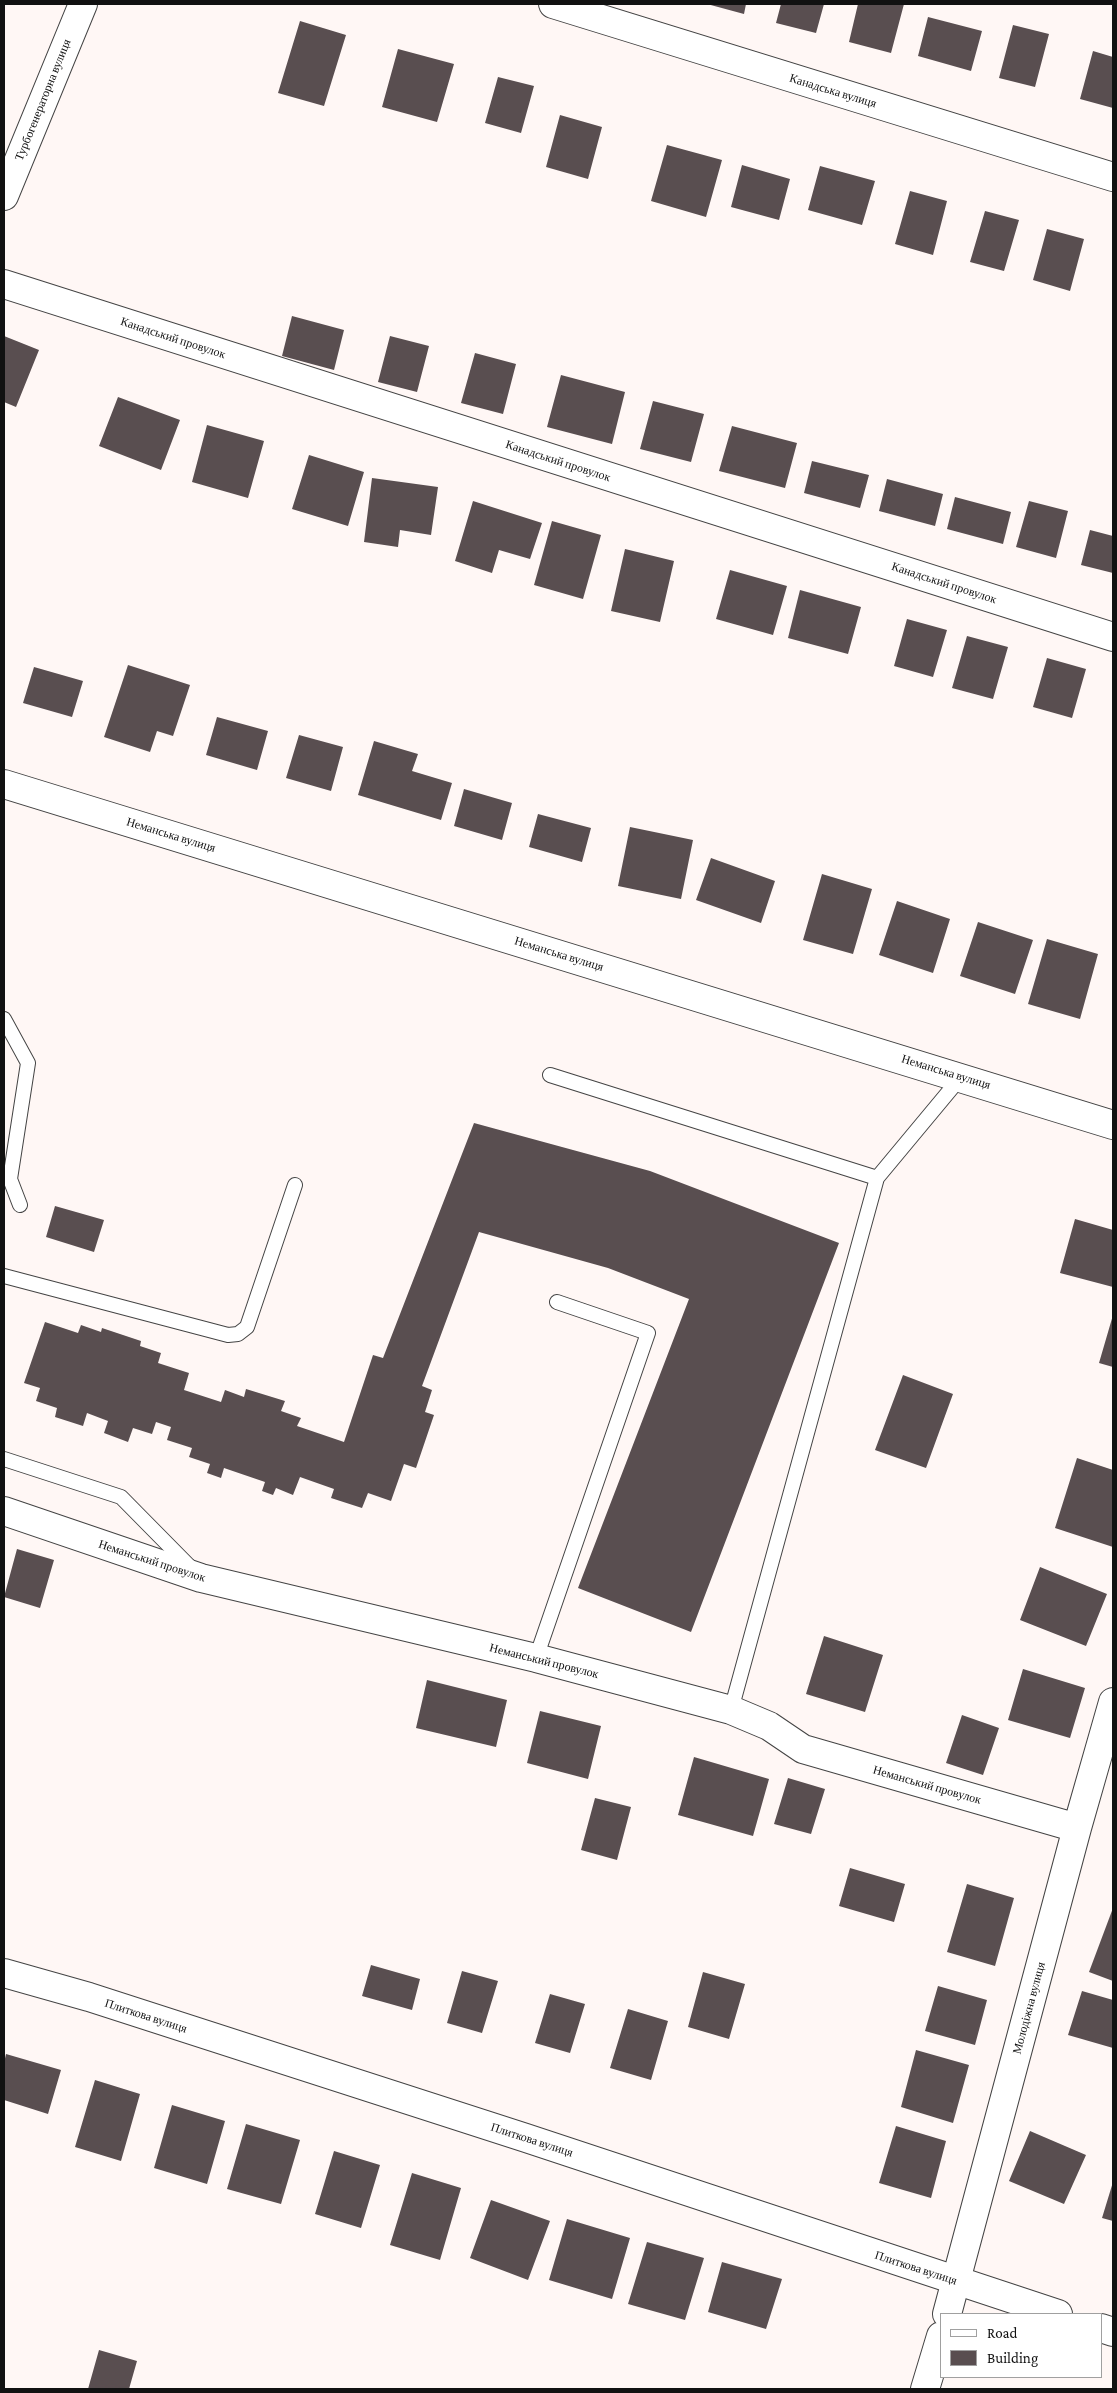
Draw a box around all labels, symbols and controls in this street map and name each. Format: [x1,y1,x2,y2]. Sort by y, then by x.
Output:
street label: Турбогенераторна вулиця [12,37,74,163]
street label: Канадська вулиця [788,71,878,111]
street label: Канадський провулок [119,314,227,362]
street label: Канадський провулок [504,437,612,485]
street label: Канадський провулок [890,559,998,607]
street label: Неманська вулиця [125,815,217,855]
street label: Неманська вулиця [513,934,605,974]
street label: Неманська вулиця [900,1052,992,1092]
street label: Неманський провулок [97,1537,207,1585]
street label: Неманський провулок [488,1640,600,1682]
street label: Неманський провулок [871,1763,983,1807]
street label: Молодіжна вулиця [1010,1960,1048,2056]
street label: Плиткова вулиця [103,1996,189,2036]
street label: Плиткова вулиця [489,2120,575,2160]
street label: Плиткова вулиця [873,2248,959,2288]
legend [940,2313,1102,2378]
text: Road [987,2325,1017,2341]
text: Building [987,2350,1038,2366]

